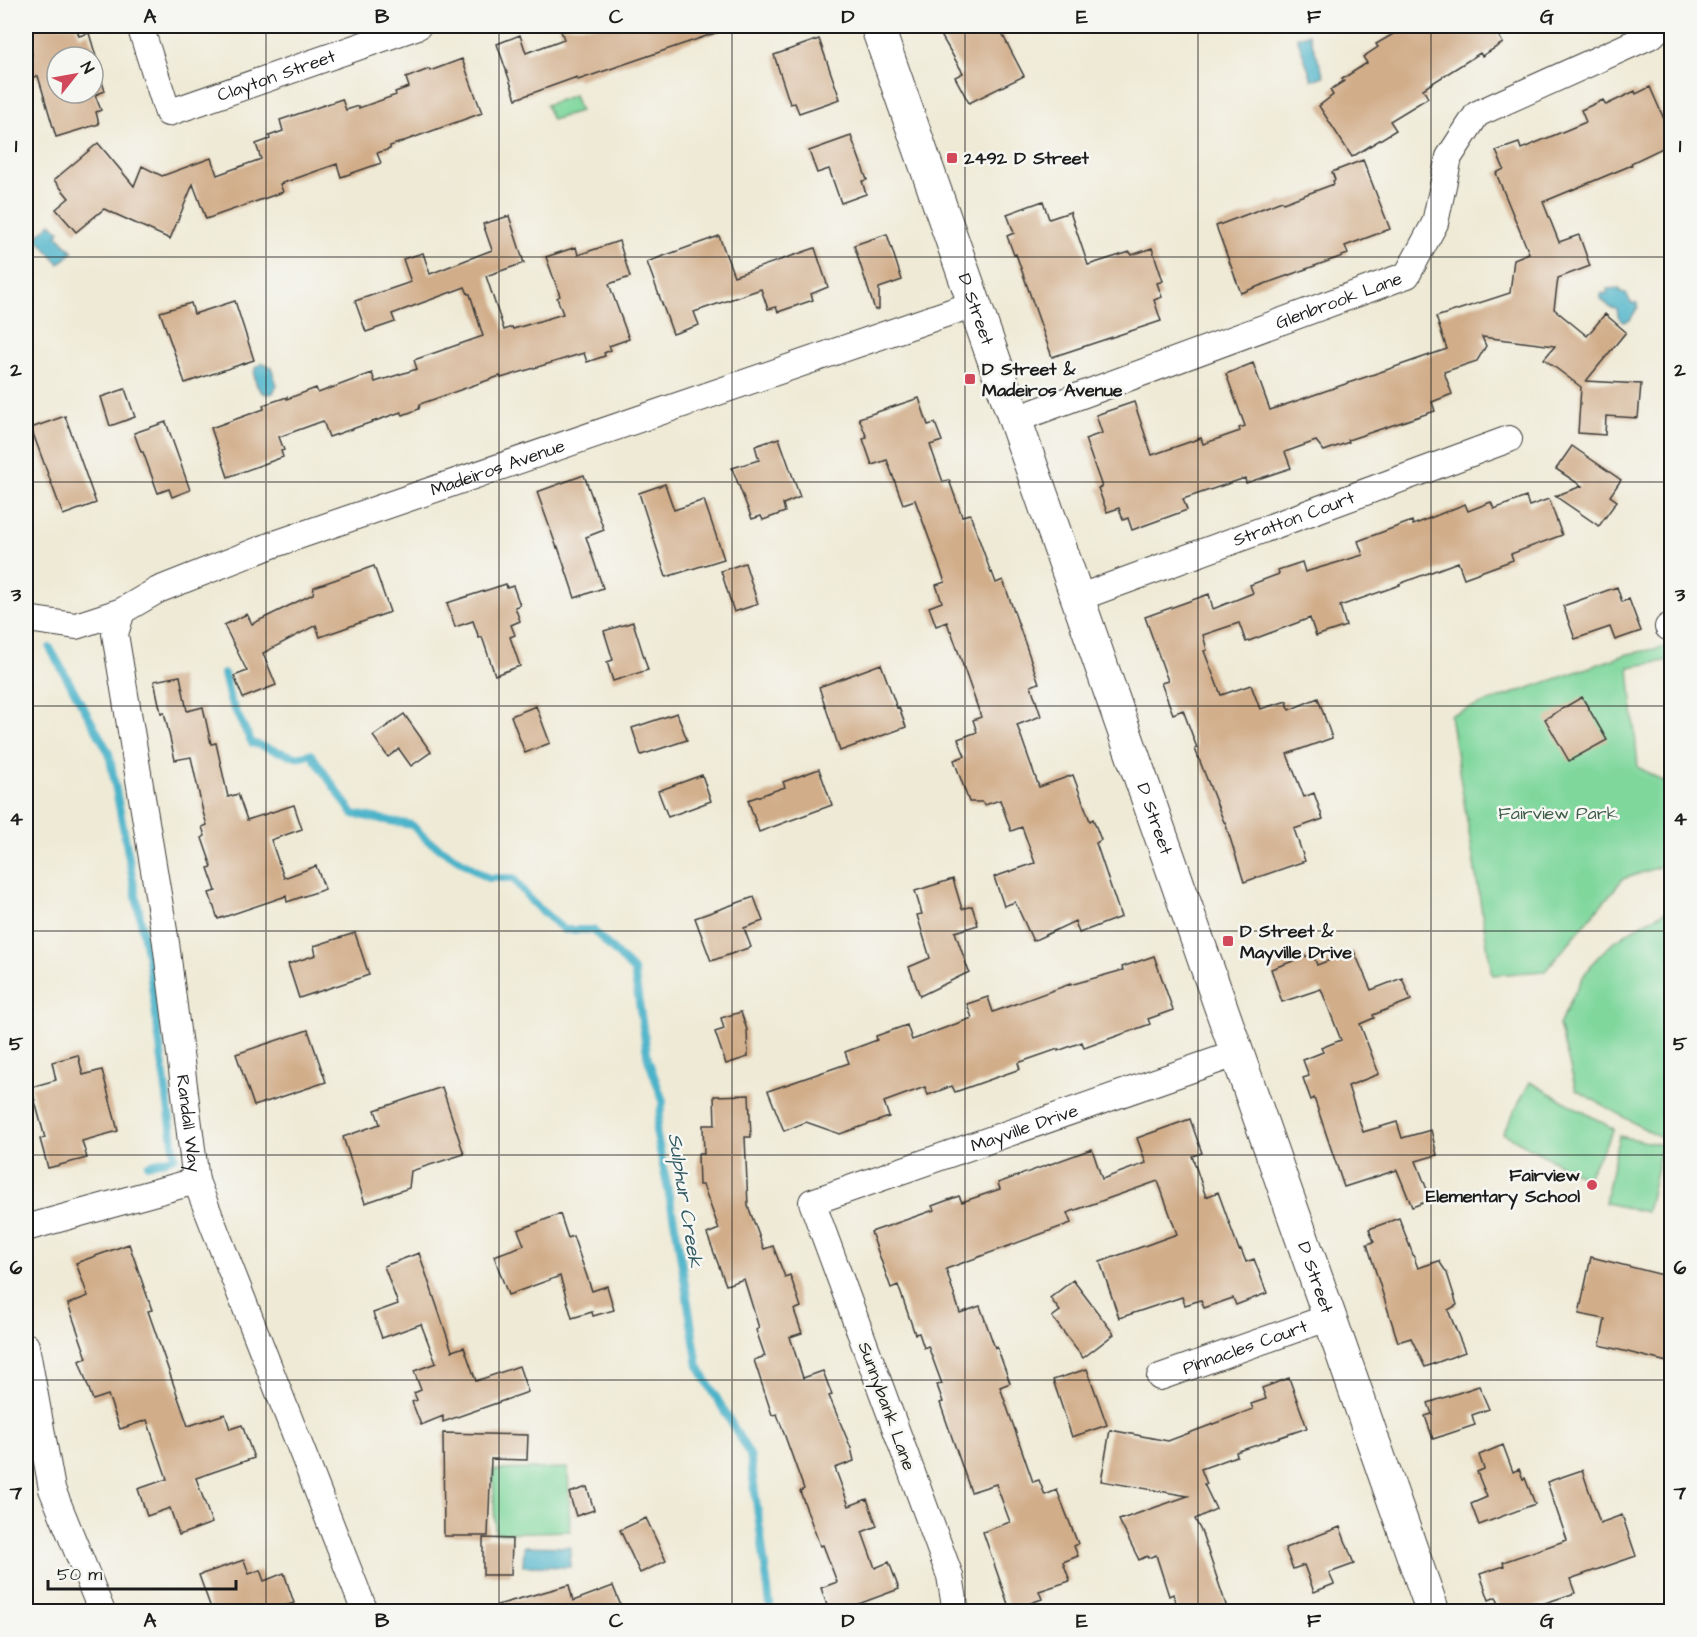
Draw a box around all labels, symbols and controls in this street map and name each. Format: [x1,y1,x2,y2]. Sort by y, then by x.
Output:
text: A [144,3,157,31]
text: B [375,3,390,31]
text: C [609,3,624,31]
text: D [842,3,855,31]
text: E [1076,3,1088,31]
text: F [1307,3,1322,31]
text: G [1540,3,1554,31]
street label: Clayton Street [214,43,340,108]
north arrow [45,45,105,105]
text: N [75,58,99,78]
text: 1 [15,132,18,160]
text: 1 [1679,132,1682,160]
place label: 2492 D Street [963,146,1089,171]
marker: 2492 D Street [945,151,959,165]
street label: Glenbrook Lane [1272,266,1406,335]
street label: D Street [952,270,1000,349]
text: 2 [9,356,22,384]
text: 2 [1673,356,1686,384]
place label: D Street & Madeiros Avenue [982,357,1123,403]
marker: D Street & Madeiros Avenue [963,372,977,386]
street label: Madeiros Avenue [427,433,568,503]
street label: Stratton Court [1230,485,1359,553]
text: 3 [10,581,22,609]
text: 3 [1674,581,1686,609]
street label: D Street [1130,780,1179,859]
park label: Fairview Park [1498,801,1618,826]
text: 4 [9,805,23,833]
text: 4 [1673,805,1687,833]
place label: D Street & Mayville Drive [1240,919,1352,966]
marker: D Street & Mayville Drive [1221,934,1235,948]
text: 5 [9,1030,24,1058]
text: 5 [1673,1030,1688,1058]
street label: Randall Way [170,1073,207,1174]
street label: Mayville Drive [967,1098,1082,1159]
water label: Sulphur Creek [661,1131,710,1270]
place label: Fairview Elementary School [1426,1163,1580,1210]
marker: Fairview Elementary School [1585,1178,1599,1192]
street label: D Street [1291,1238,1340,1317]
text: 6 [10,1254,23,1282]
text: 6 [1674,1254,1687,1282]
street label: Pinnacles Court [1179,1314,1312,1381]
street label: Sunnybank Lane [851,1338,922,1475]
text: 7 [9,1479,23,1507]
text: 7 [1673,1479,1687,1507]
scale bar [48,1553,236,1591]
text: 50 m [57,1562,102,1587]
text: A [144,1607,157,1635]
text: B [375,1607,390,1635]
text: C [609,1607,624,1635]
text: D [842,1607,855,1635]
text: E [1076,1607,1088,1635]
text: F [1307,1607,1322,1635]
text: G [1540,1607,1554,1635]

